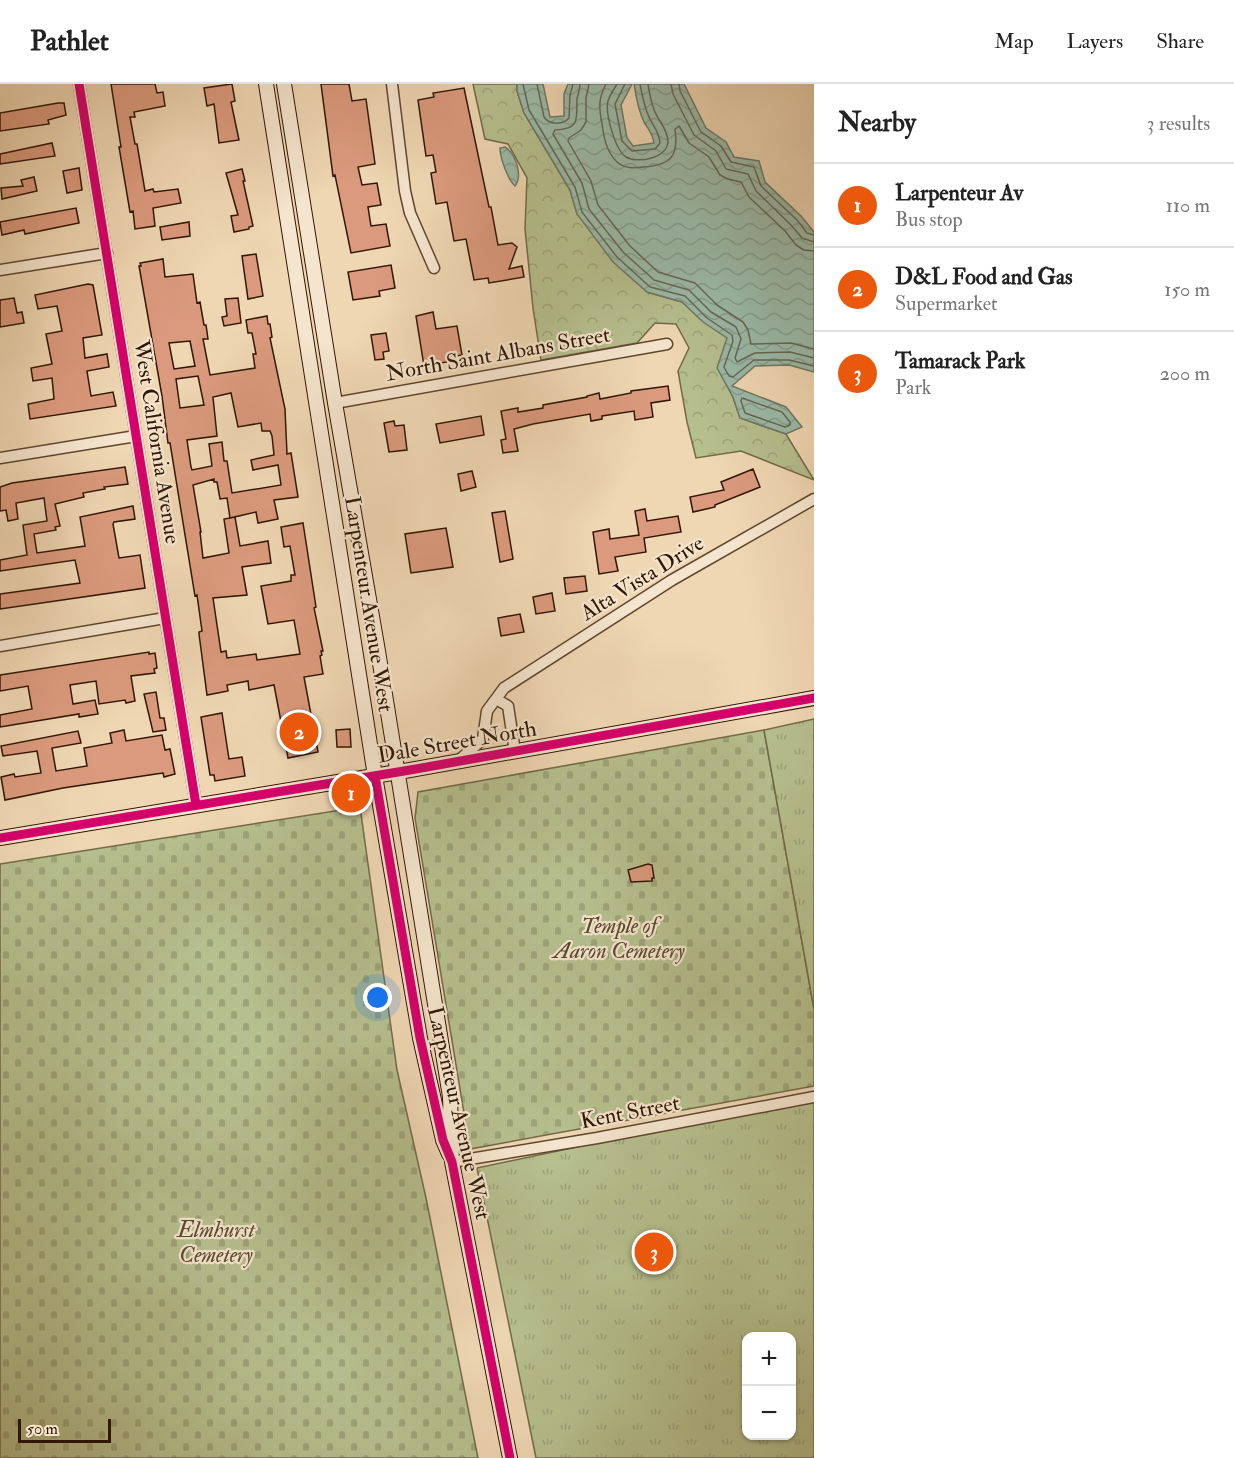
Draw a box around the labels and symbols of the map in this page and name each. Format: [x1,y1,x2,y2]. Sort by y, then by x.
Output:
street label: North Saint Albans Street [384,320,612,388]
street label: West California Avenue [127,337,187,546]
street label: Larpenteur Avenue West [337,494,400,714]
street label: Alta Vista Drive [574,529,709,628]
pin: 2 [280,710,318,754]
street label: Dale Street North [375,714,539,770]
pin: 1 [332,770,370,816]
park label: Temple of Aaron Cemetery [551,912,685,965]
your location [363,983,392,1012]
street label: Larpenteur Avenue West [420,1004,497,1223]
street label: Kent Street [578,1089,682,1135]
park label: Elmhurst Cemetery [175,1216,256,1269]
pin: 3 [634,1230,674,1274]
scale bar [18,1416,111,1444]

